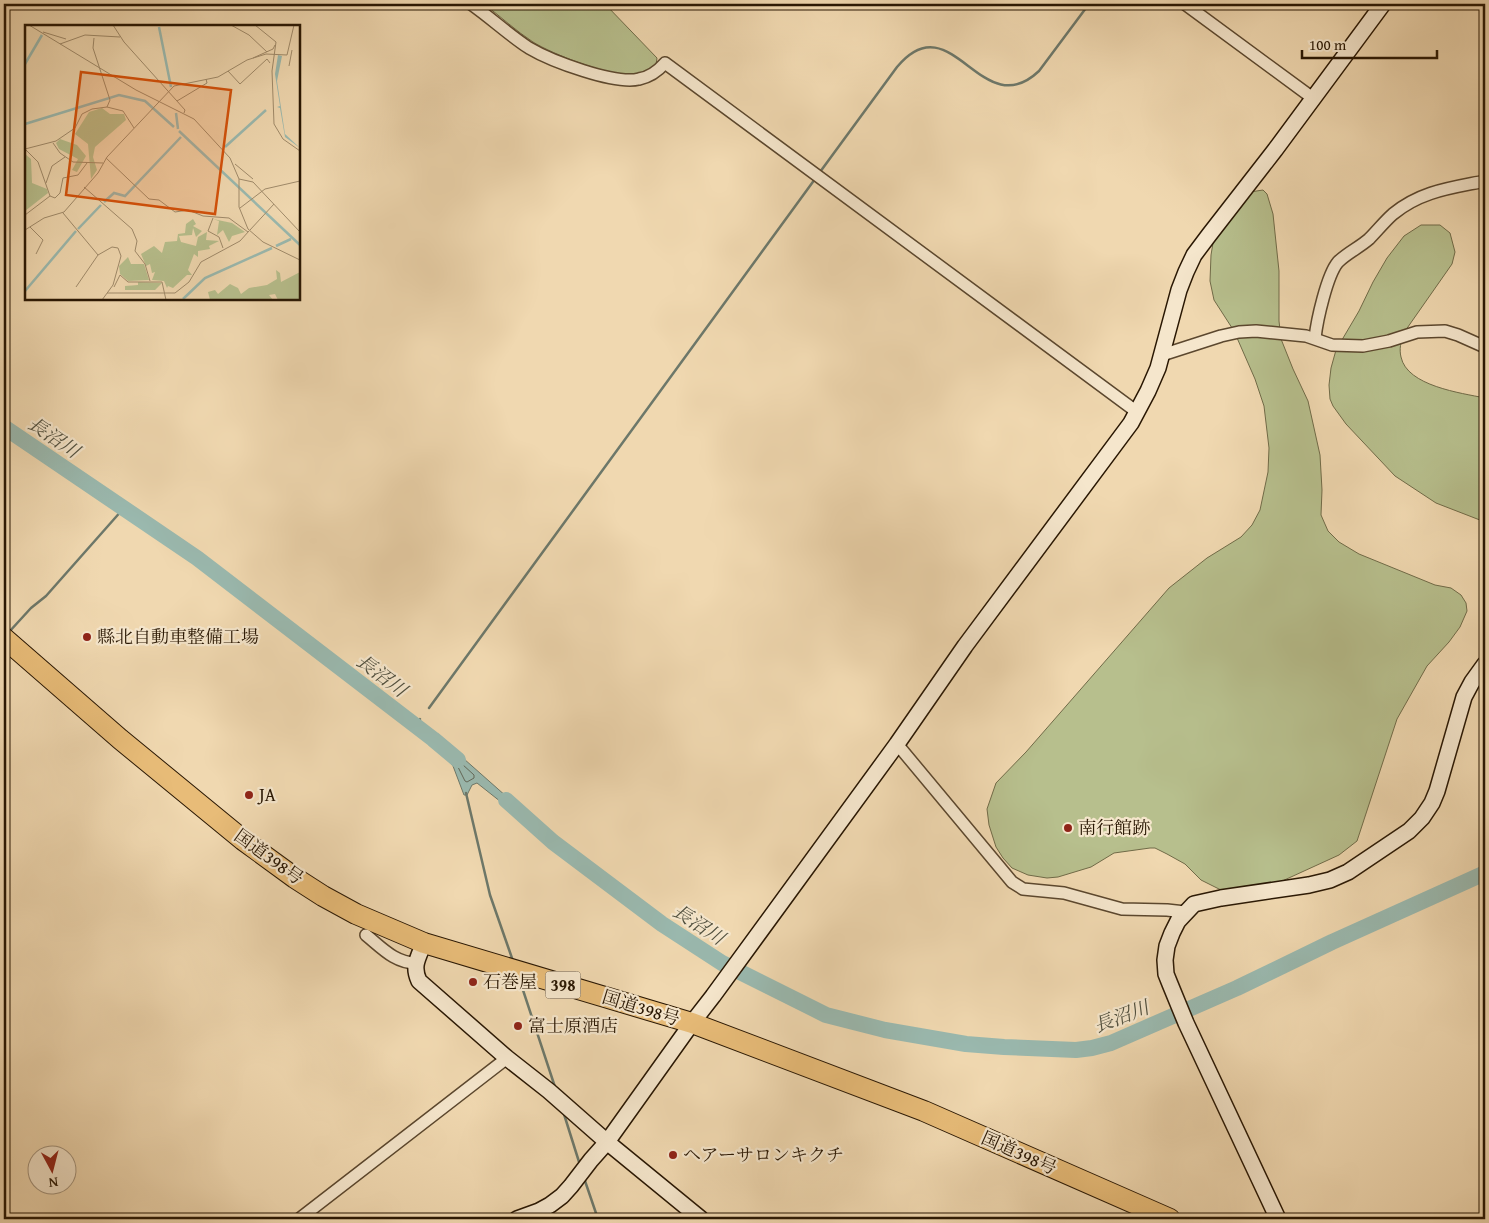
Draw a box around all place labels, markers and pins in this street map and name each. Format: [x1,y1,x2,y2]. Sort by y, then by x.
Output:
place label: 縣北自動車整備工場 [97,623,259,650]
marker: 縣北自動車整備工場 [81,631,93,643]
place label: JA [257,781,276,808]
marker: JA [243,789,255,801]
place label: 南行館跡 [1078,814,1150,841]
marker: 南行館跡 [1062,822,1074,834]
place label: 石巻屋 [483,968,537,995]
marker: 石巻屋 [467,976,479,988]
place label: 富士原酒店 [528,1012,618,1039]
marker: 富士原酒店 [512,1020,524,1032]
place label: ヘアーサロンキクチ [683,1141,844,1168]
marker: ヘアーサロンキクチ [667,1149,679,1161]

